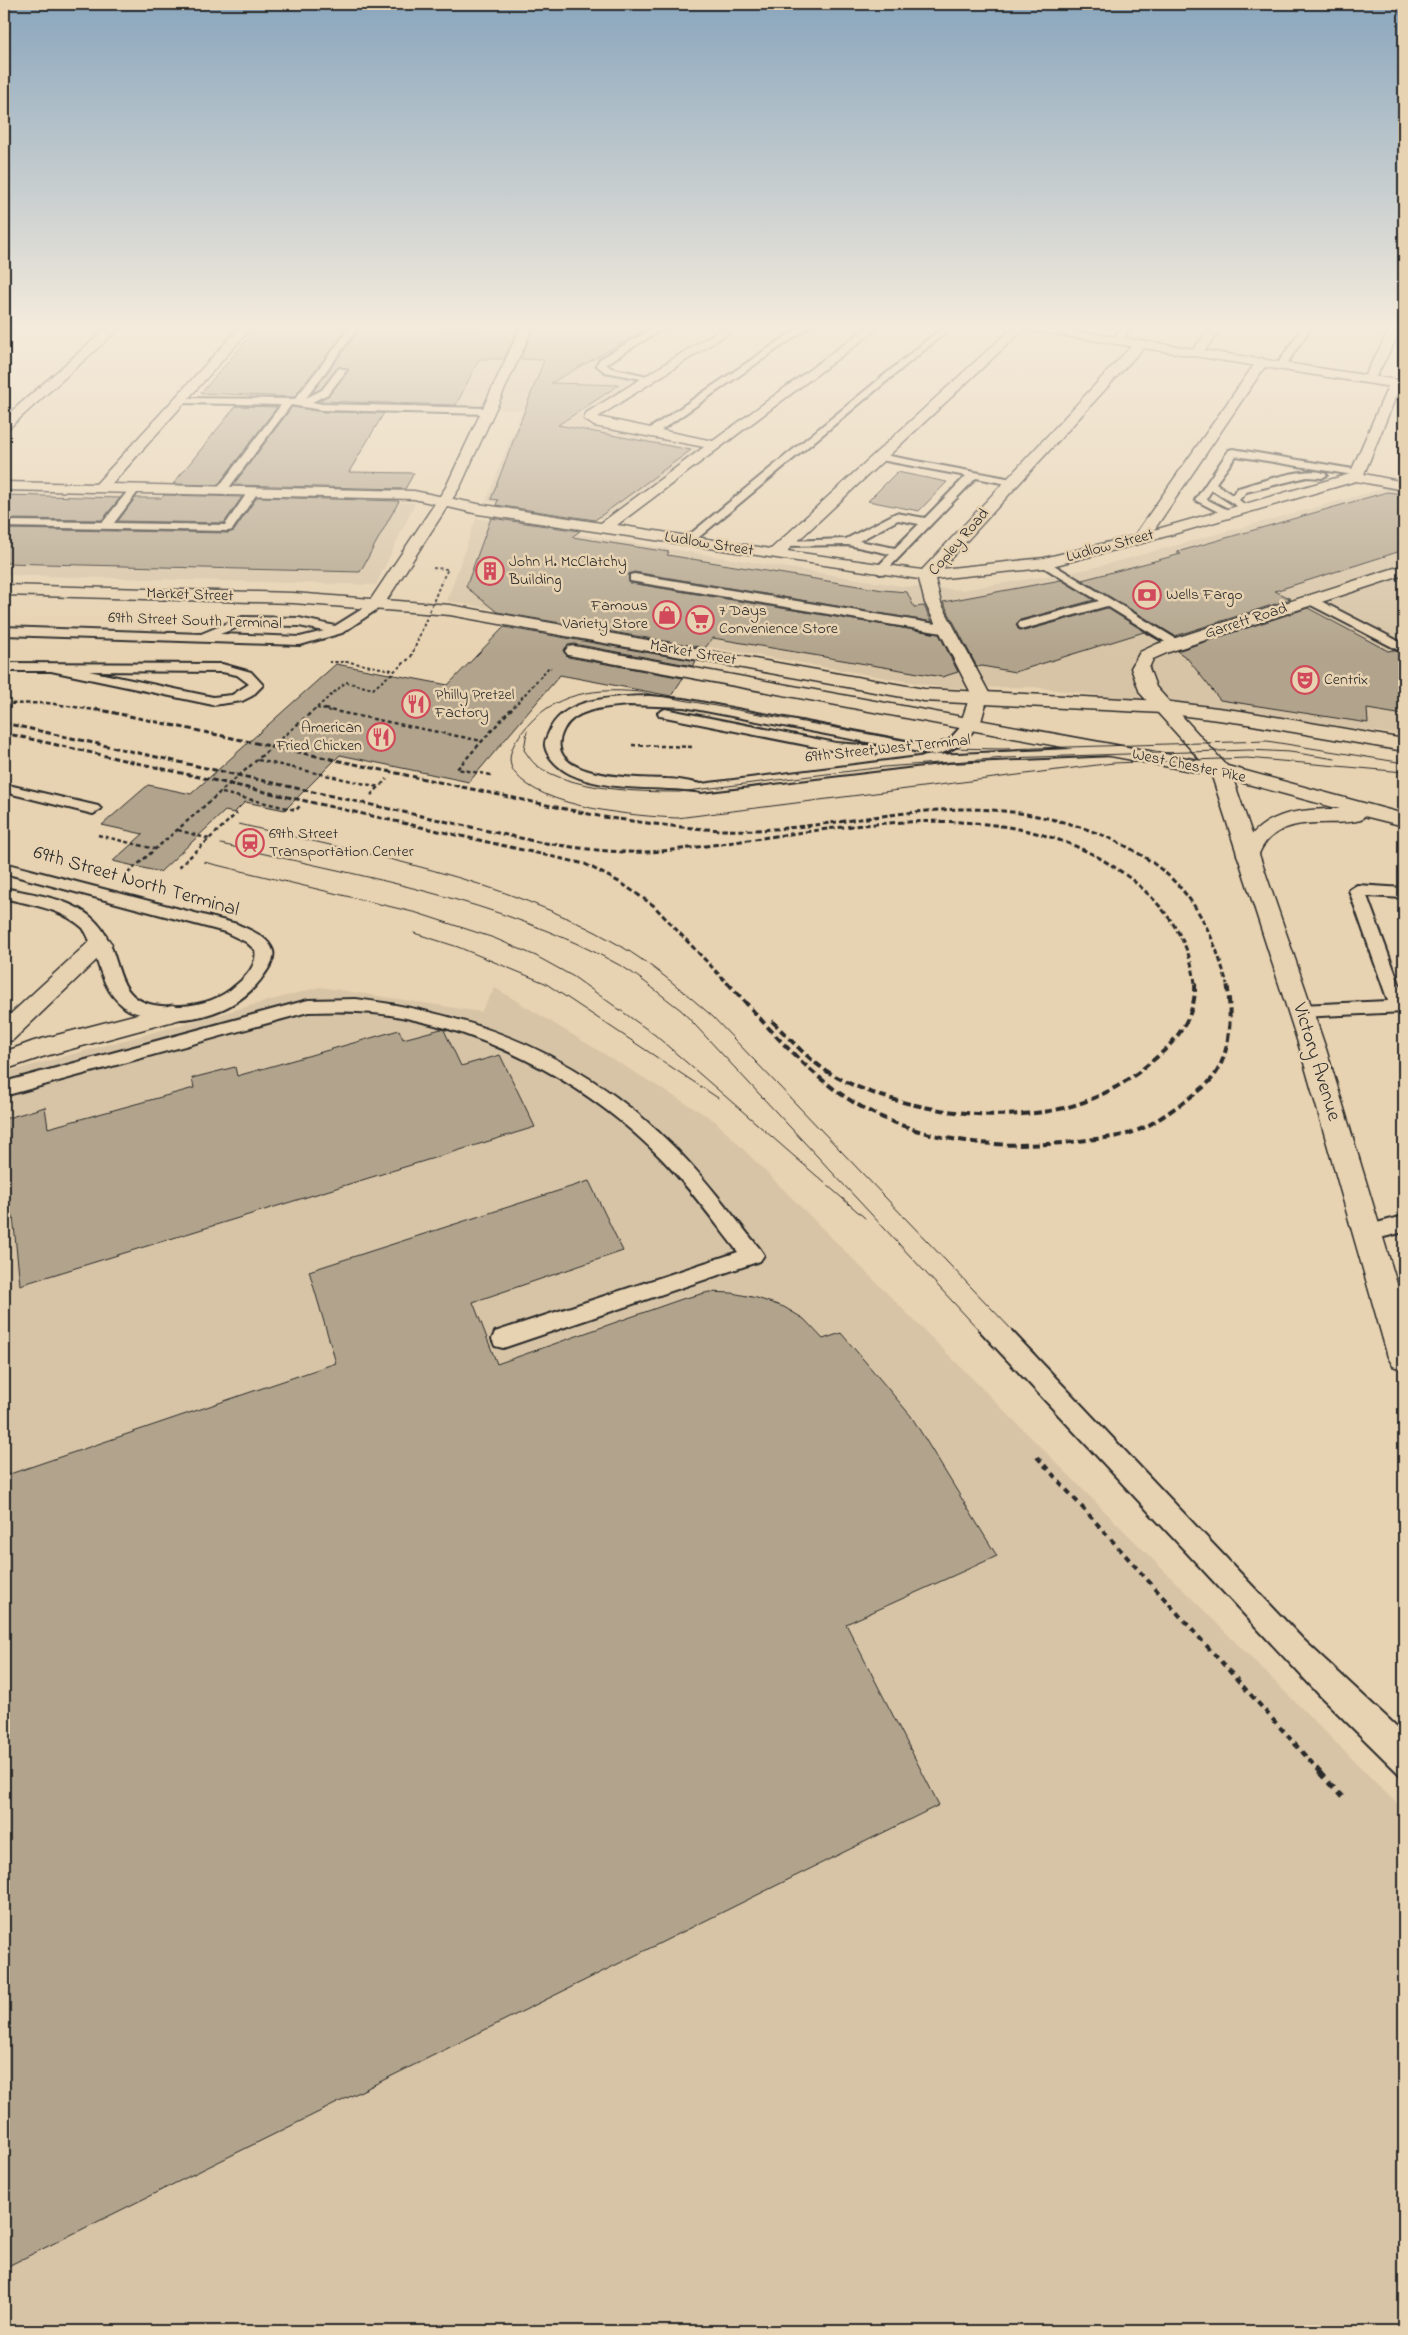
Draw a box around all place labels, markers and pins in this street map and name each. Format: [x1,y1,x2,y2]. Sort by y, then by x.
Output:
place label: John H. McClatchy Building [508,550,627,592]
building icon: John H. McClatchy Building [475,556,505,586]
bank icon: Wells Fargo [1132,580,1162,610]
place label: Wells Fargo [1166,583,1243,607]
place label: Famous Variety Store [561,594,649,636]
place label: 7 Days Convenience Store [719,599,839,641]
shop icon: Famous Variety Store [652,600,682,630]
supermarket icon: 7 Days Convenience Store [685,605,715,635]
theatre icon: Centrix [1290,665,1320,695]
place label: Centrix [1324,668,1368,692]
place label: Philly Pretzel Factory [434,683,515,725]
restaurant icon: Philly Pretzel Factory [401,689,431,719]
place label: American Fried Chicken [275,716,362,758]
restaurant icon: American Fried Chicken [366,722,396,752]
place label: 69th Street Transportation Center [269,822,414,864]
station icon: 69th Street Transportation Center [235,828,265,858]

